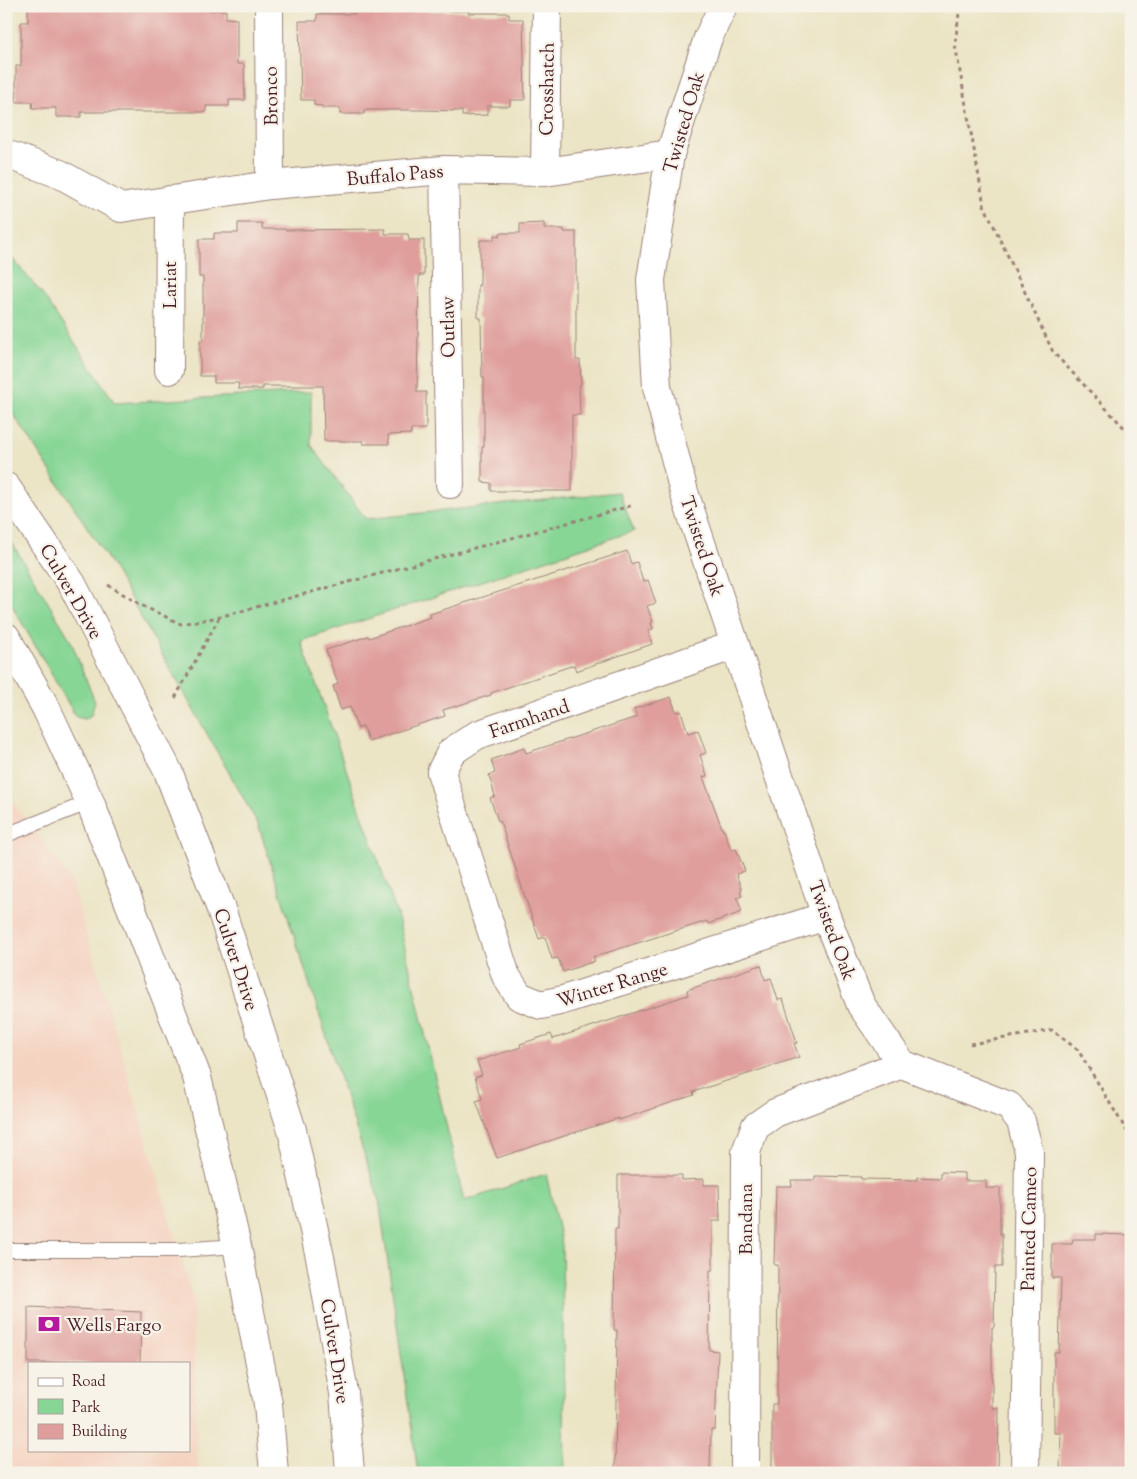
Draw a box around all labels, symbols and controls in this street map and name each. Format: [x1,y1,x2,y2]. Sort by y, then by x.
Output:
street label: Crosshatch [534,42,563,136]
street label: Bronco [258,66,287,126]
street label: Twisted Oak [658,68,713,177]
street label: Buffalo Pass [346,159,445,194]
street label: Lariat [158,261,185,309]
street label: Outlaw [435,296,464,358]
street label: Twisted Oak [672,493,730,601]
street label: Culver Drive [32,539,108,645]
street label: Farmhand [486,694,574,747]
street label: Twisted Oak [800,877,861,985]
street label: Culver Drive [205,905,264,1015]
street label: Winter Range [554,957,672,1016]
street label: Painted Cameo [1016,1167,1045,1291]
street label: Bandana [734,1183,761,1255]
street label: Culver Drive [312,1297,355,1406]
bank icon: Wells Fargo [36,1311,62,1337]
place label: Wells Fargo [66,1313,162,1340]
legend [28,1362,190,1452]
text: Road [72,1372,106,1393]
text: Park [72,1398,101,1419]
text: Building [72,1422,127,1443]

